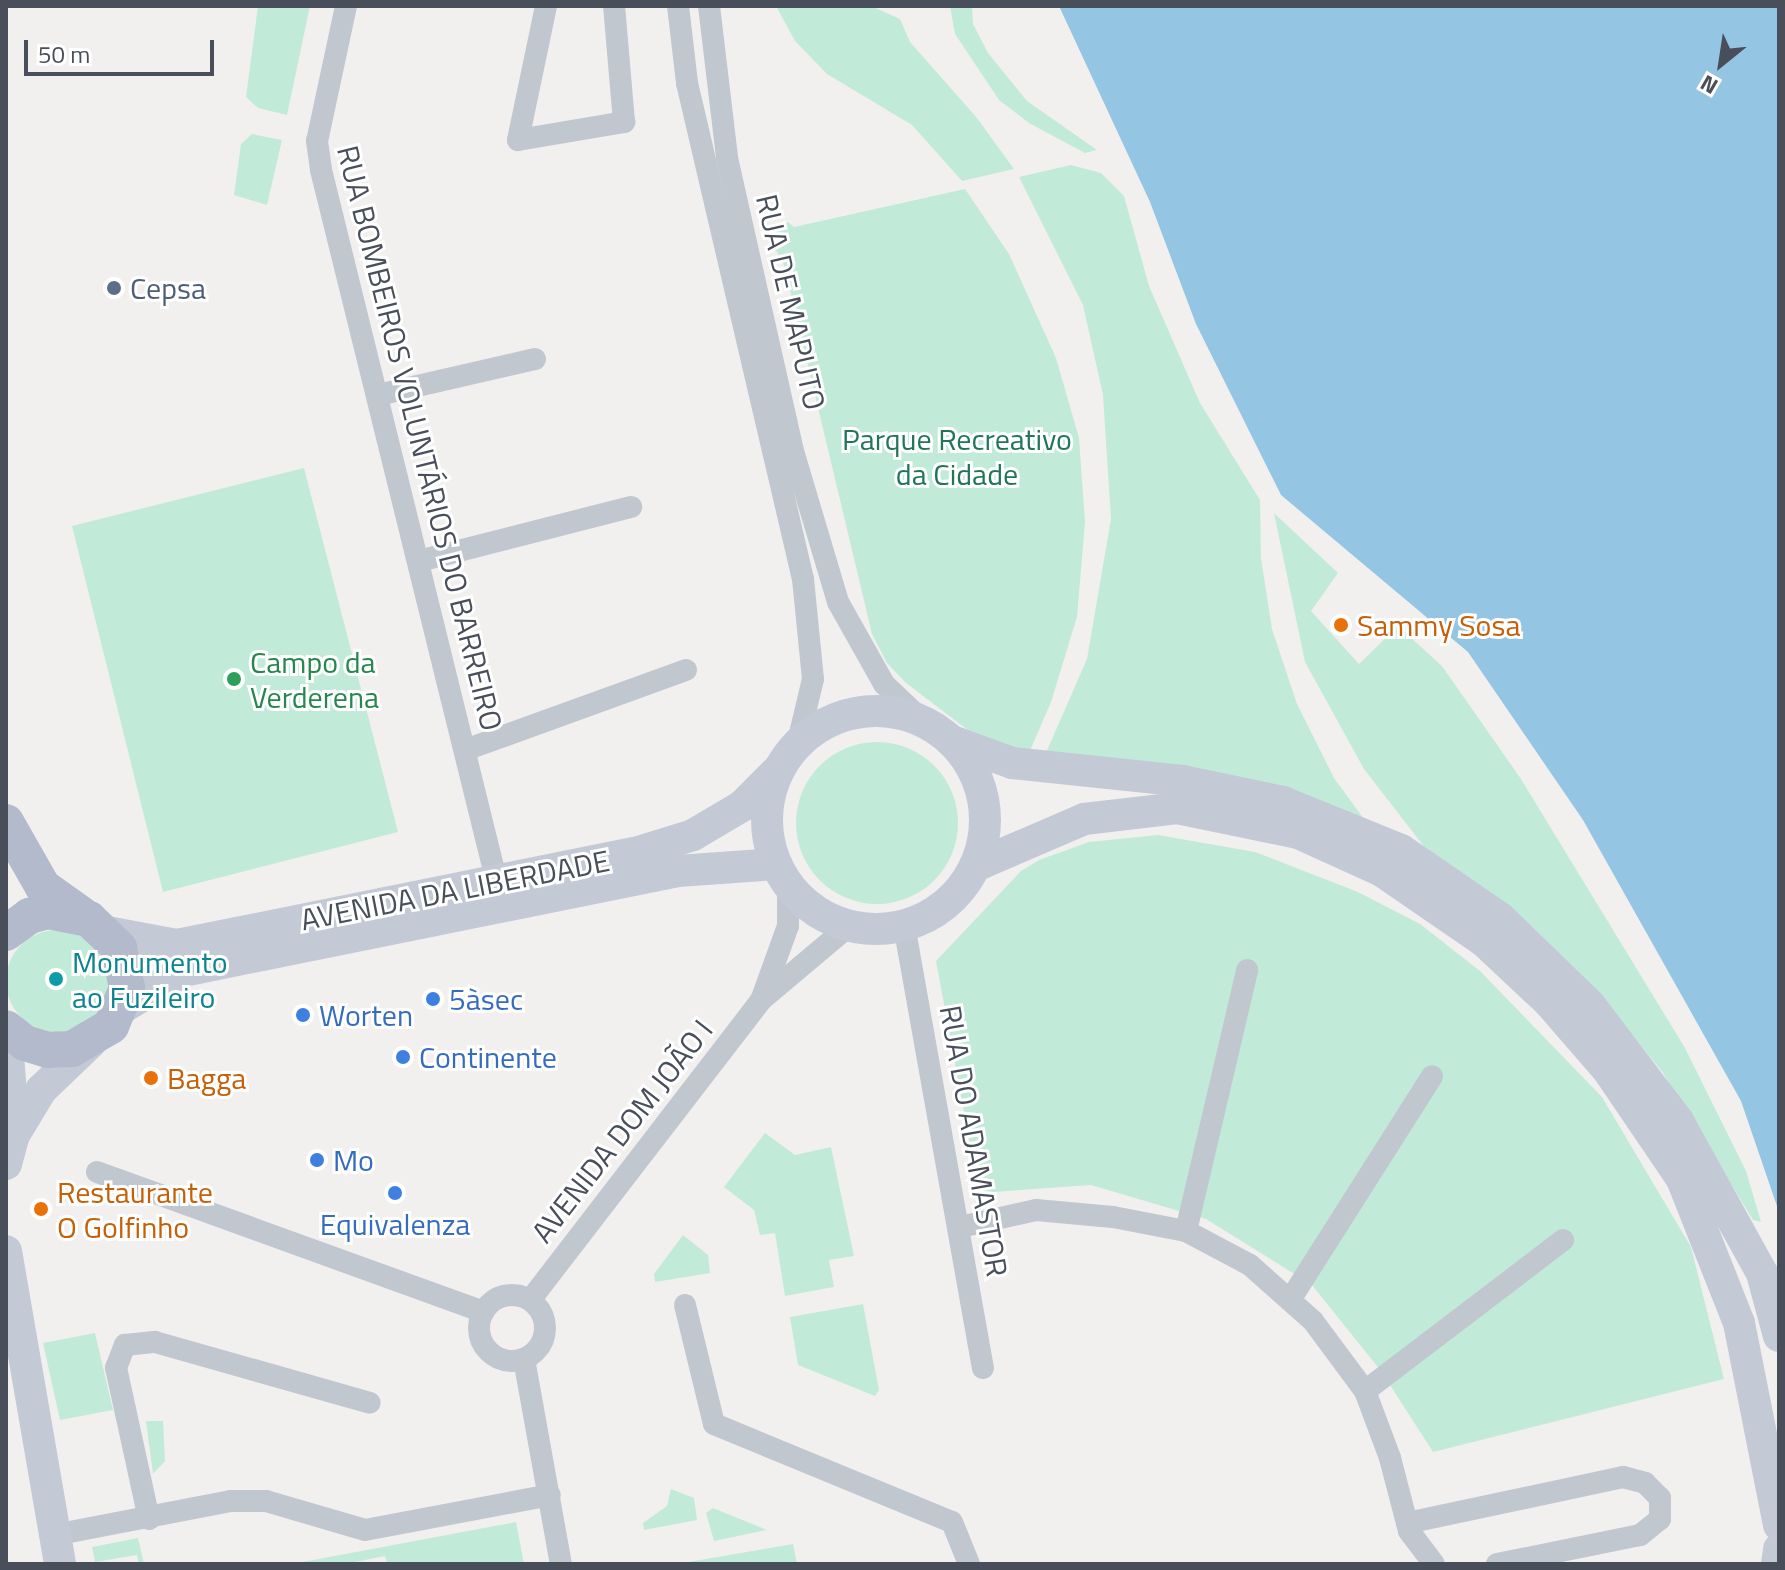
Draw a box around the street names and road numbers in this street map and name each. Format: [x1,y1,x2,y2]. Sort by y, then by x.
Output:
street label: RUA BOMBEIROS VOLUNTÁRIOS DO BARREIRO [330,142,510,734]
street label: RUA DE MAPUTO [749,191,833,413]
street label: AVENIDA DA LIBERDADE [298,842,612,938]
street label: RUA DO ADAMASTOR [932,1002,1016,1280]
street label: AVENIDA DOM JOÃO I [524,1013,720,1249]

